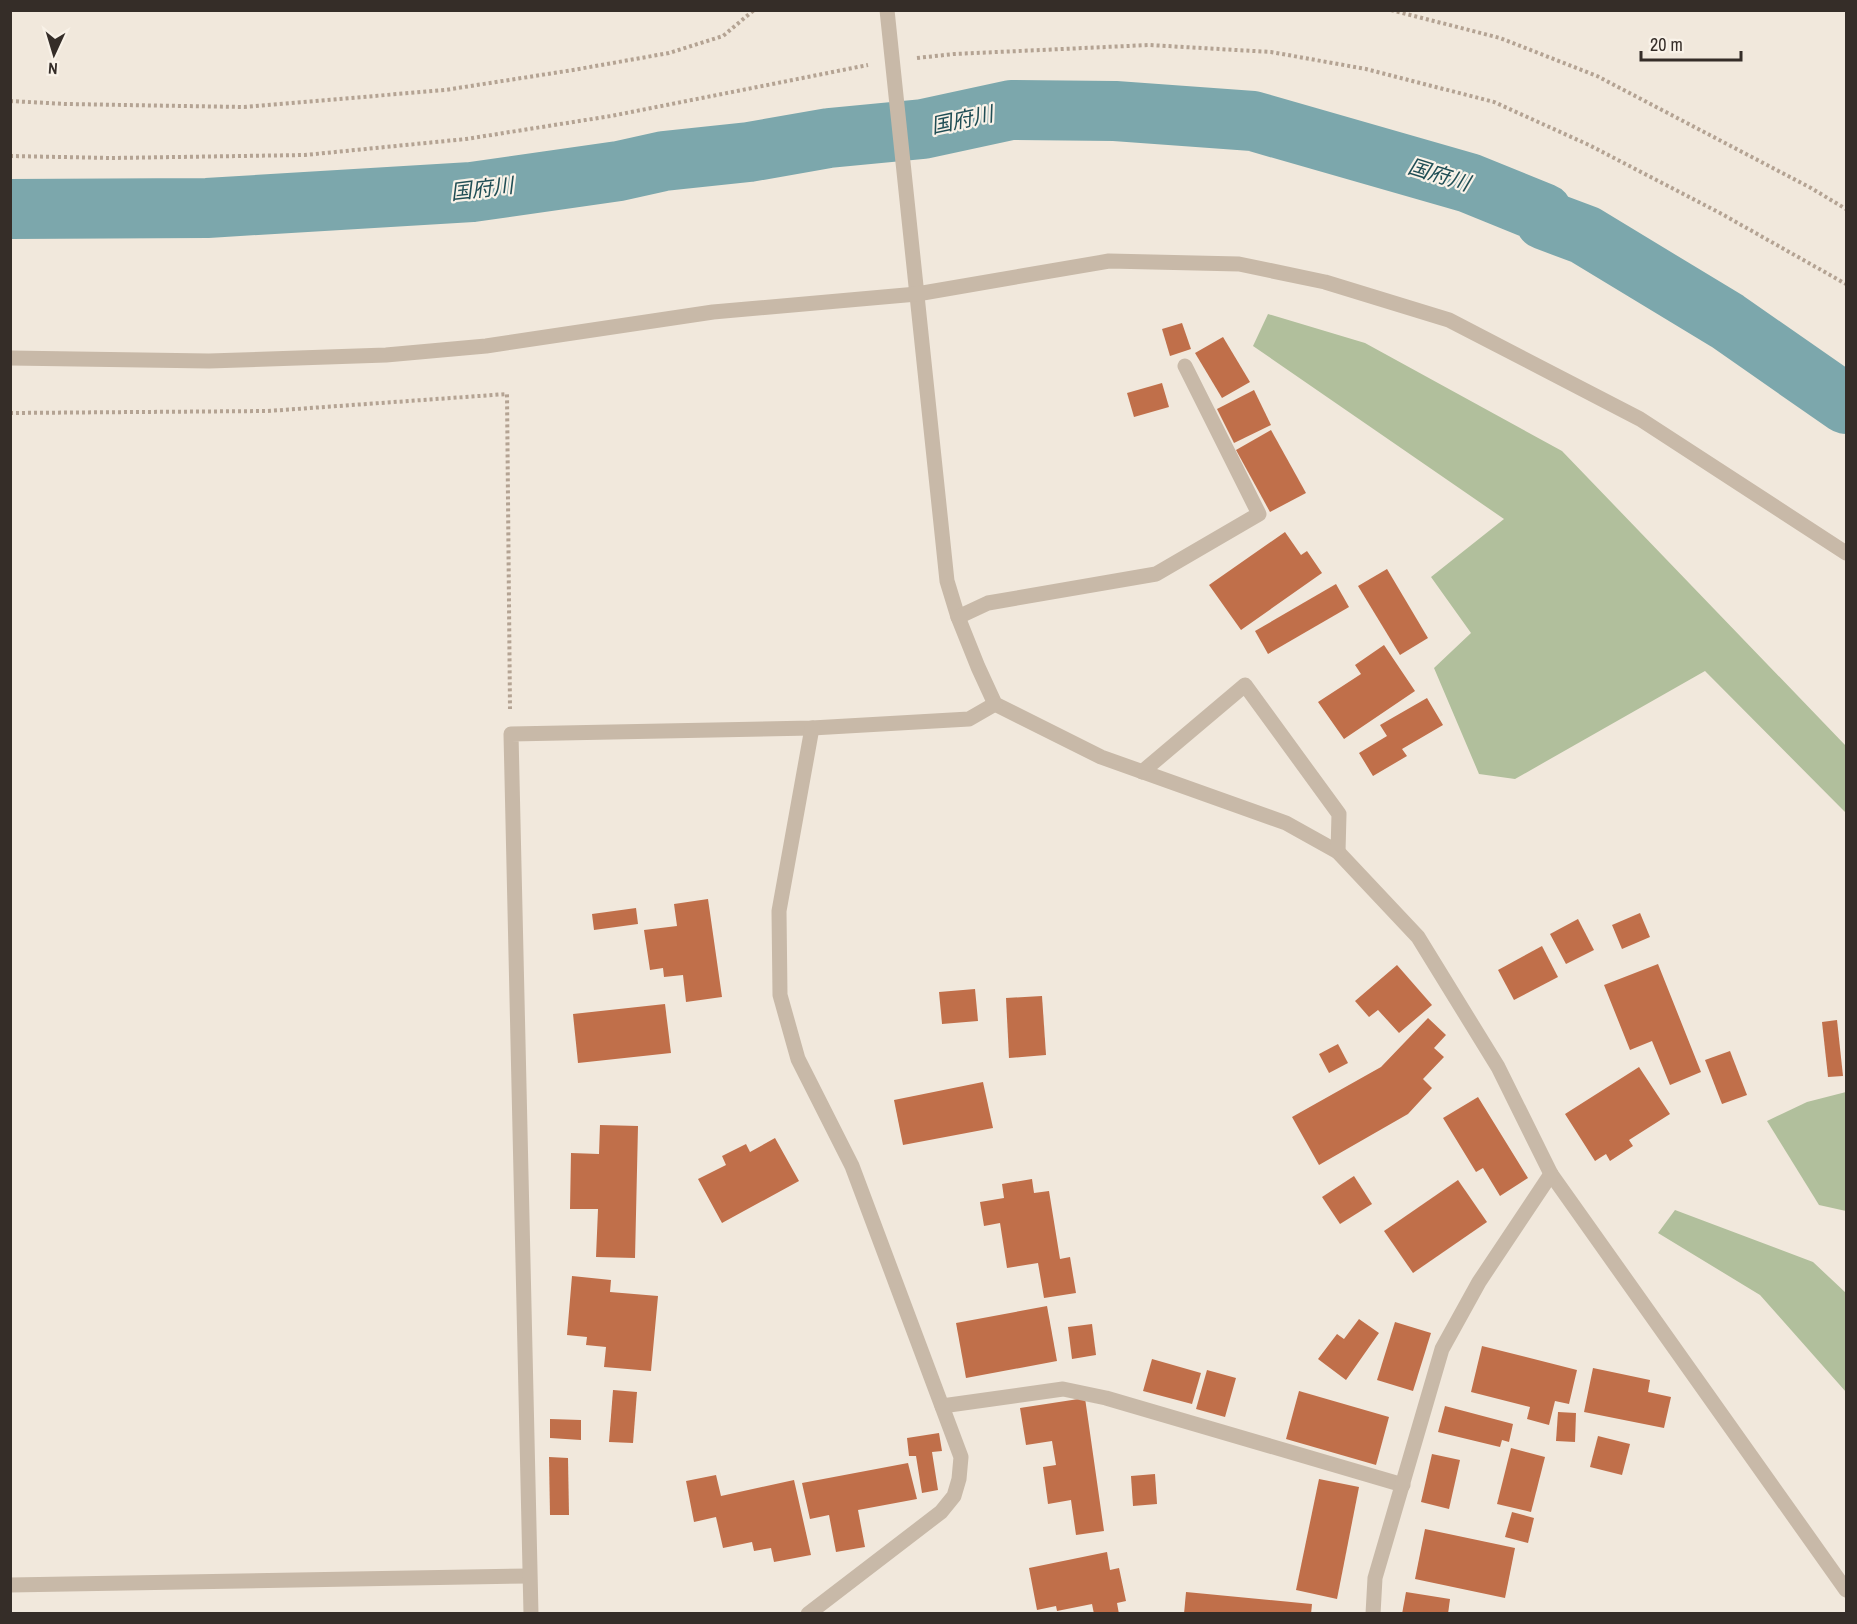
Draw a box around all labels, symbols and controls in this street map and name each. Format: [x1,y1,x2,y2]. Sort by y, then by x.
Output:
north arrow [24,24,84,84]
scale bar [1641,24,1742,62]
text: 20 m [1650,32,1683,57]
text: N [47,58,58,80]
water label: 国府川 [928,98,998,140]
water label: 国府川 [1405,151,1475,198]
water label: 国府川 [449,170,517,207]

